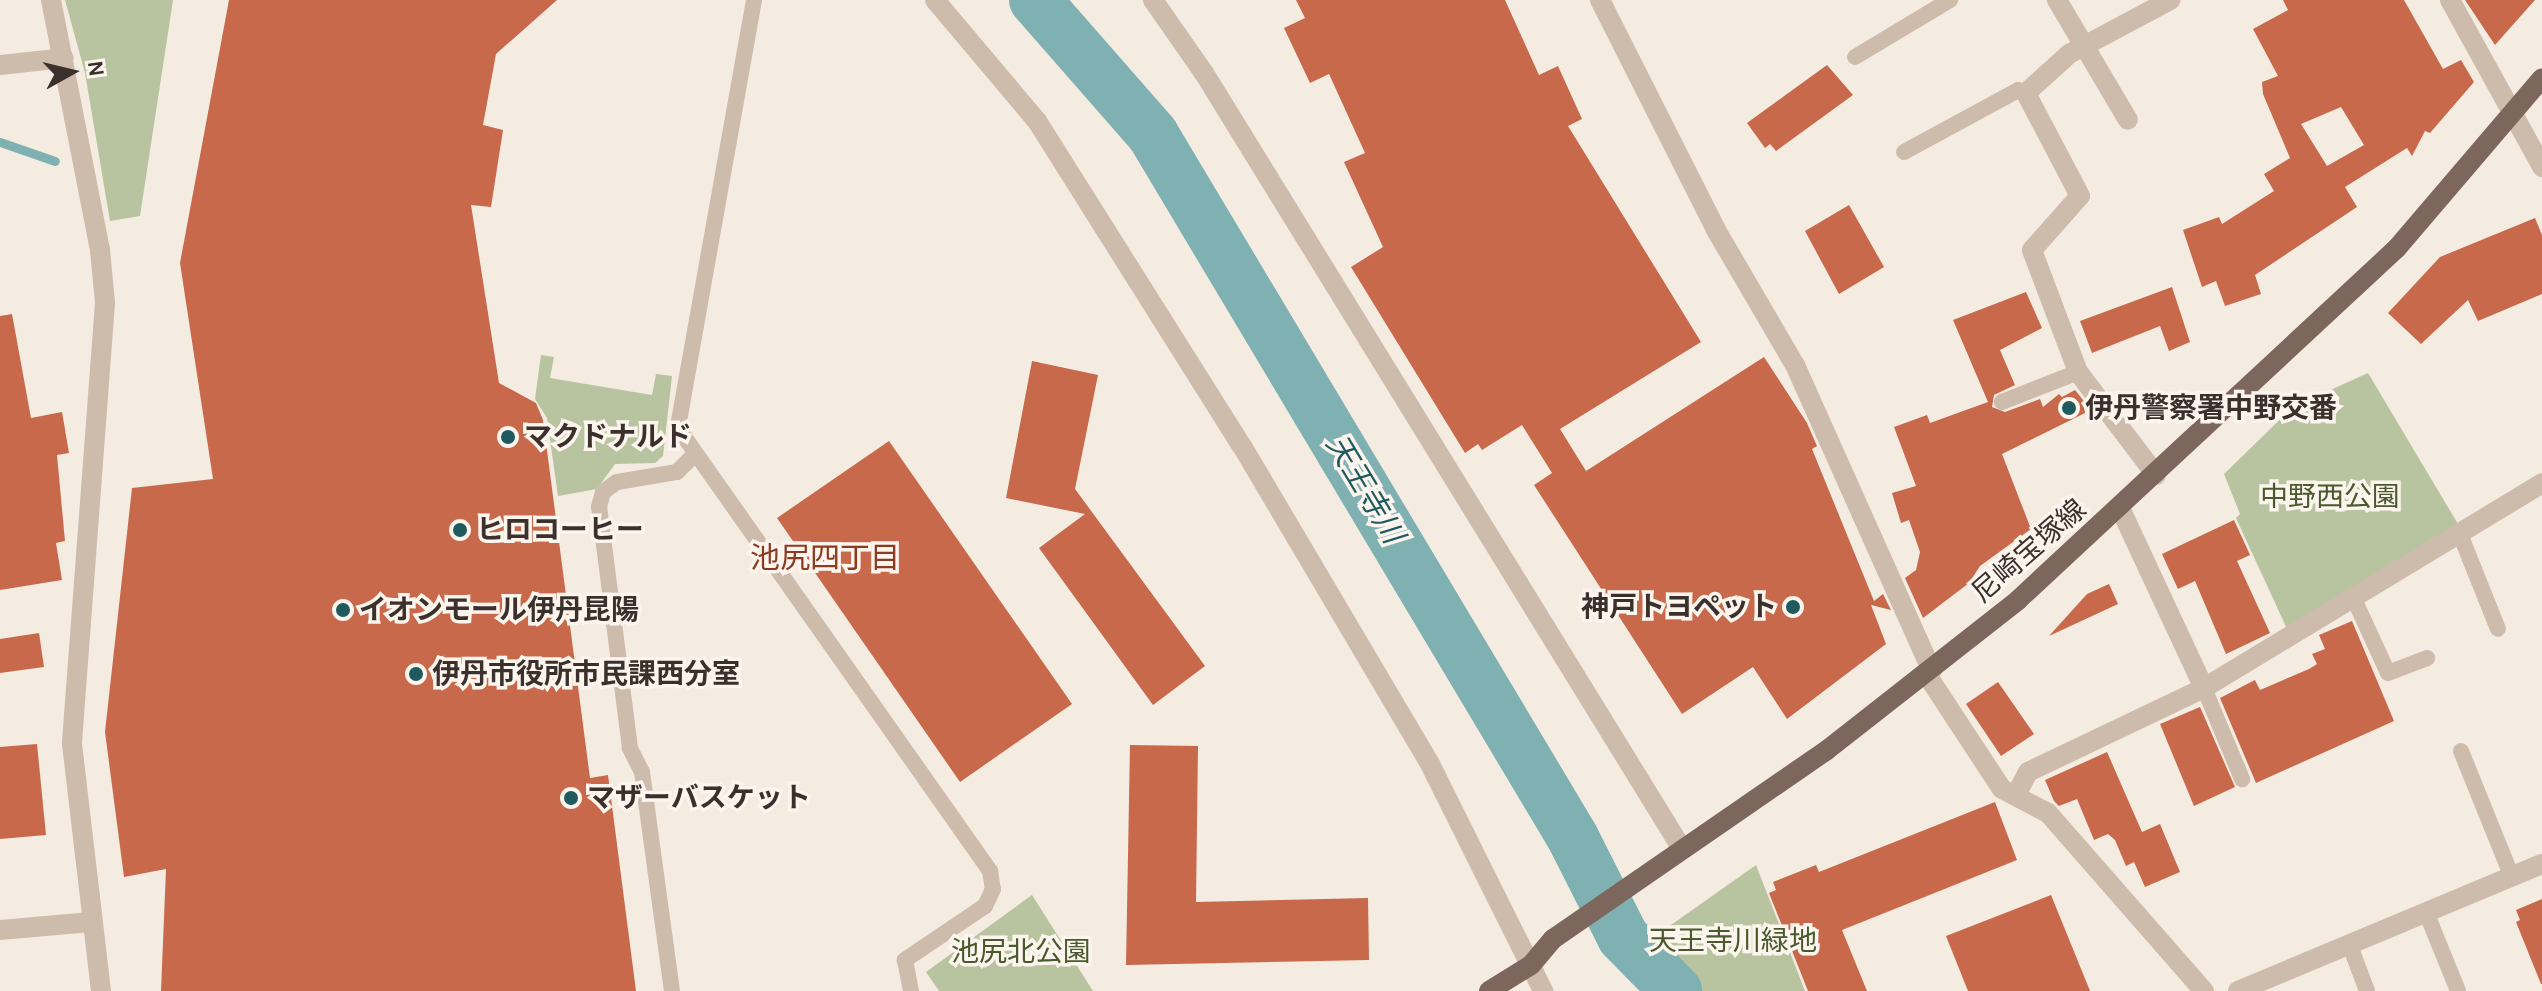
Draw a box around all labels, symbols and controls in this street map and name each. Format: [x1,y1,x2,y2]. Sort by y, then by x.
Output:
north arrow [32,32,112,112]
text: N [82,59,110,78]
place label: 伊丹警察署中野交番 [2085,391,2337,425]
marker: 伊丹警察署中野交番 [2060,399,2078,417]
place label: マクドナルド [524,420,692,454]
marker: マクドナルド [499,428,517,446]
water label: 天王寺川 [1319,428,1411,550]
park label: 中野西公園 [2260,480,2400,514]
street label: 尼崎宝塚線 [1965,492,2093,610]
place label: ヒロコーヒー [476,513,644,547]
marker: ヒロコーヒー [451,521,469,539]
district label: 池尻四丁目 [750,540,900,576]
place label: 神戸トヨペット [1581,590,1777,624]
place label: イオンモール伊丹昆陽 [359,593,639,627]
marker: 神戸トヨペット [1784,598,1802,616]
marker: イオンモール伊丹昆陽 [334,601,352,619]
place label: 伊丹市役所市民課西分室 [432,657,740,691]
marker: 伊丹市役所市民課西分室 [407,665,425,683]
place label: マザーバスケット [587,781,811,815]
marker: マザーバスケット [562,789,580,807]
park label: 天王寺川緑地 [1649,924,1817,958]
park label: 池尻北公園 [951,935,1091,969]

